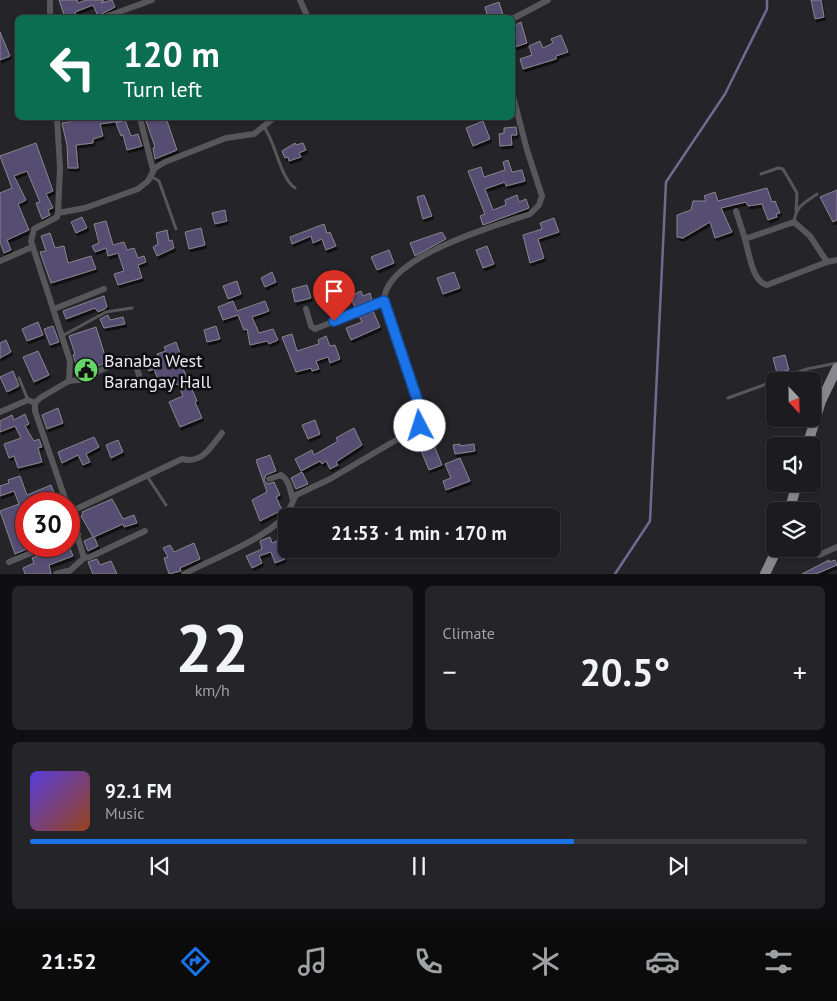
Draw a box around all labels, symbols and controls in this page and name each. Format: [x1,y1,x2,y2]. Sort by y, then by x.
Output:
text: 120 m [123,31,220,77]
icon: left [40,35,105,100]
text: Turn left [123,75,202,103]
pin [313,270,355,321]
icon: arrive [320,277,348,305]
place label: Banaba West Barangay Hall [104,349,212,393]
public building icon: Banaba West Barangay Hall [73,357,99,383]
north arrow [766,372,821,428]
map controls [766,372,821,557]
position arrow [393,399,445,451]
button: sound [766,437,821,492]
speed limit sign: 30 [15,492,80,557]
button: layers [766,502,821,557]
text: 21:53 · 1 min · 170 m [331,521,507,545]
text: 22 [175,605,249,689]
text: Climate [443,623,495,643]
text: 20.5° [579,647,670,696]
text: − [443,653,457,690]
text: + [793,653,807,690]
text: km/h [195,680,230,700]
text: 92.1 FM [105,779,172,803]
text: Music [105,803,145,823]
icon: previous [146,852,174,880]
icon: pause [405,852,433,880]
icon: next [664,852,692,880]
icon: directions [178,944,213,979]
icon: music [295,944,330,979]
icon: phone [411,944,446,979]
icon: climate [528,944,563,979]
icon: car [645,944,680,979]
icon: filters [761,944,796,979]
text: 21:52 [41,947,97,975]

